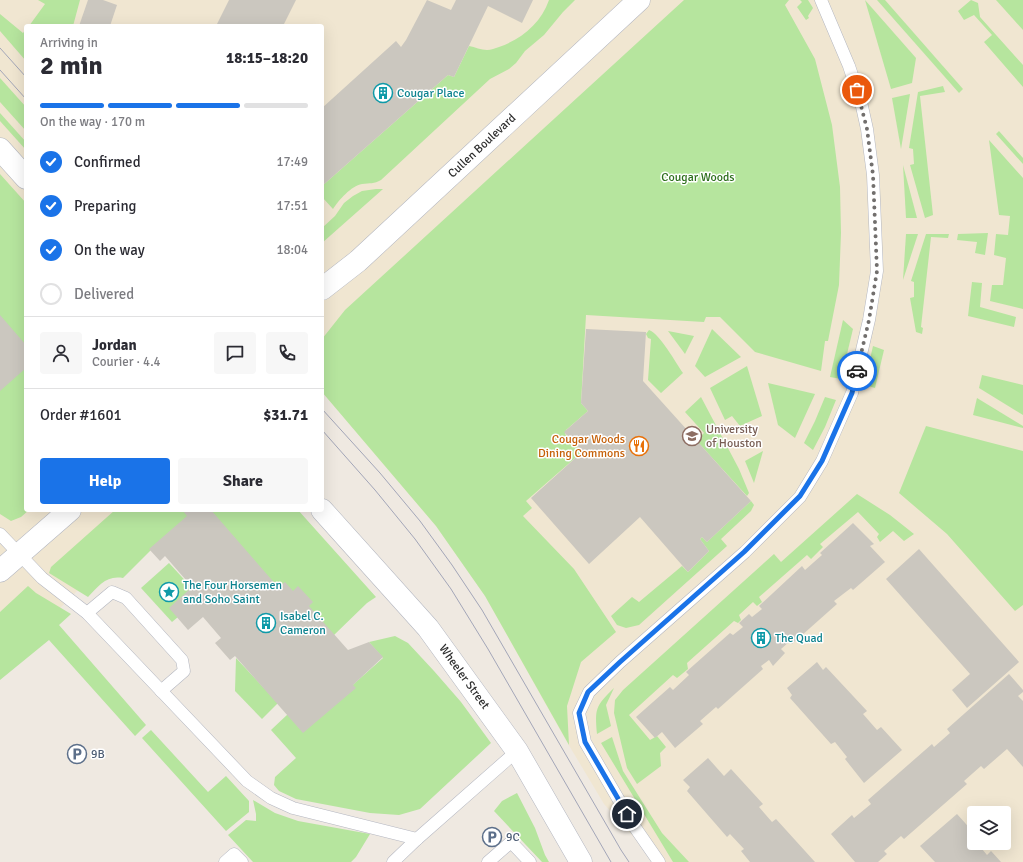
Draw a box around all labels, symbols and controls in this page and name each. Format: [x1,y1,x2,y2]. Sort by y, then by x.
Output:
text: Arriving in [40,35,98,51]
text: 18:15–18:20 [226,49,308,67]
text: 2 min [40,50,103,82]
pin [840,73,874,107]
icon: bag [846,79,868,101]
building icon: Cougar Place [372,82,394,104]
place label: Cougar Place [397,86,464,101]
street label: Cullen Boulevard [445,111,519,181]
text: On the way · 170 m [40,114,145,130]
icon: check [40,151,62,173]
text: Confirmed [74,153,141,171]
text: 17:49 [276,154,308,170]
park label: Cougar Woods [661,170,735,185]
icon: check [40,195,62,217]
text: Preparing [74,197,137,215]
text: 17:51 [276,198,308,214]
icon: check [40,239,62,261]
text: On the way [74,241,145,259]
text: 18:04 [276,242,308,258]
text: Delivered [74,285,134,303]
button: person [40,332,82,374]
button: chat [214,332,256,374]
button: phone [266,332,308,374]
text: Jordan [92,336,137,354]
courier [837,351,877,391]
text: Courier · 4.4 [92,354,161,370]
icon: car [846,360,868,382]
text: Order #1601 [40,406,122,424]
text: $31.71 [263,406,308,424]
place label: University of Houston [706,422,762,451]
school or university icon: University of Houston [681,425,703,447]
place label: Cougar Woods Dining Commons [538,432,625,461]
restaurant icon: Cougar Woods Dining Commons [628,435,650,457]
button: Help [40,458,170,504]
button: Share [178,458,308,504]
place label: The Four Horsemen and Soho Saint [183,578,282,607]
place icon: The Four Horsemen and Soho Saint [158,581,180,603]
place label: Isabel C. Cameron [280,609,326,638]
building icon: Isabel C. Cameron [255,612,277,634]
building icon: The Quad [750,627,772,649]
place label: The Quad [775,631,823,646]
street label: Wheeler Street [435,642,493,712]
parking icon: 9B [66,743,88,765]
place label: 9B [91,747,105,762]
pin [610,797,644,831]
icon: home [616,803,638,825]
map controls [967,806,1011,850]
button: layers [967,806,1011,850]
parking icon: 9C [481,826,503,848]
place label: 9C [506,830,520,845]

